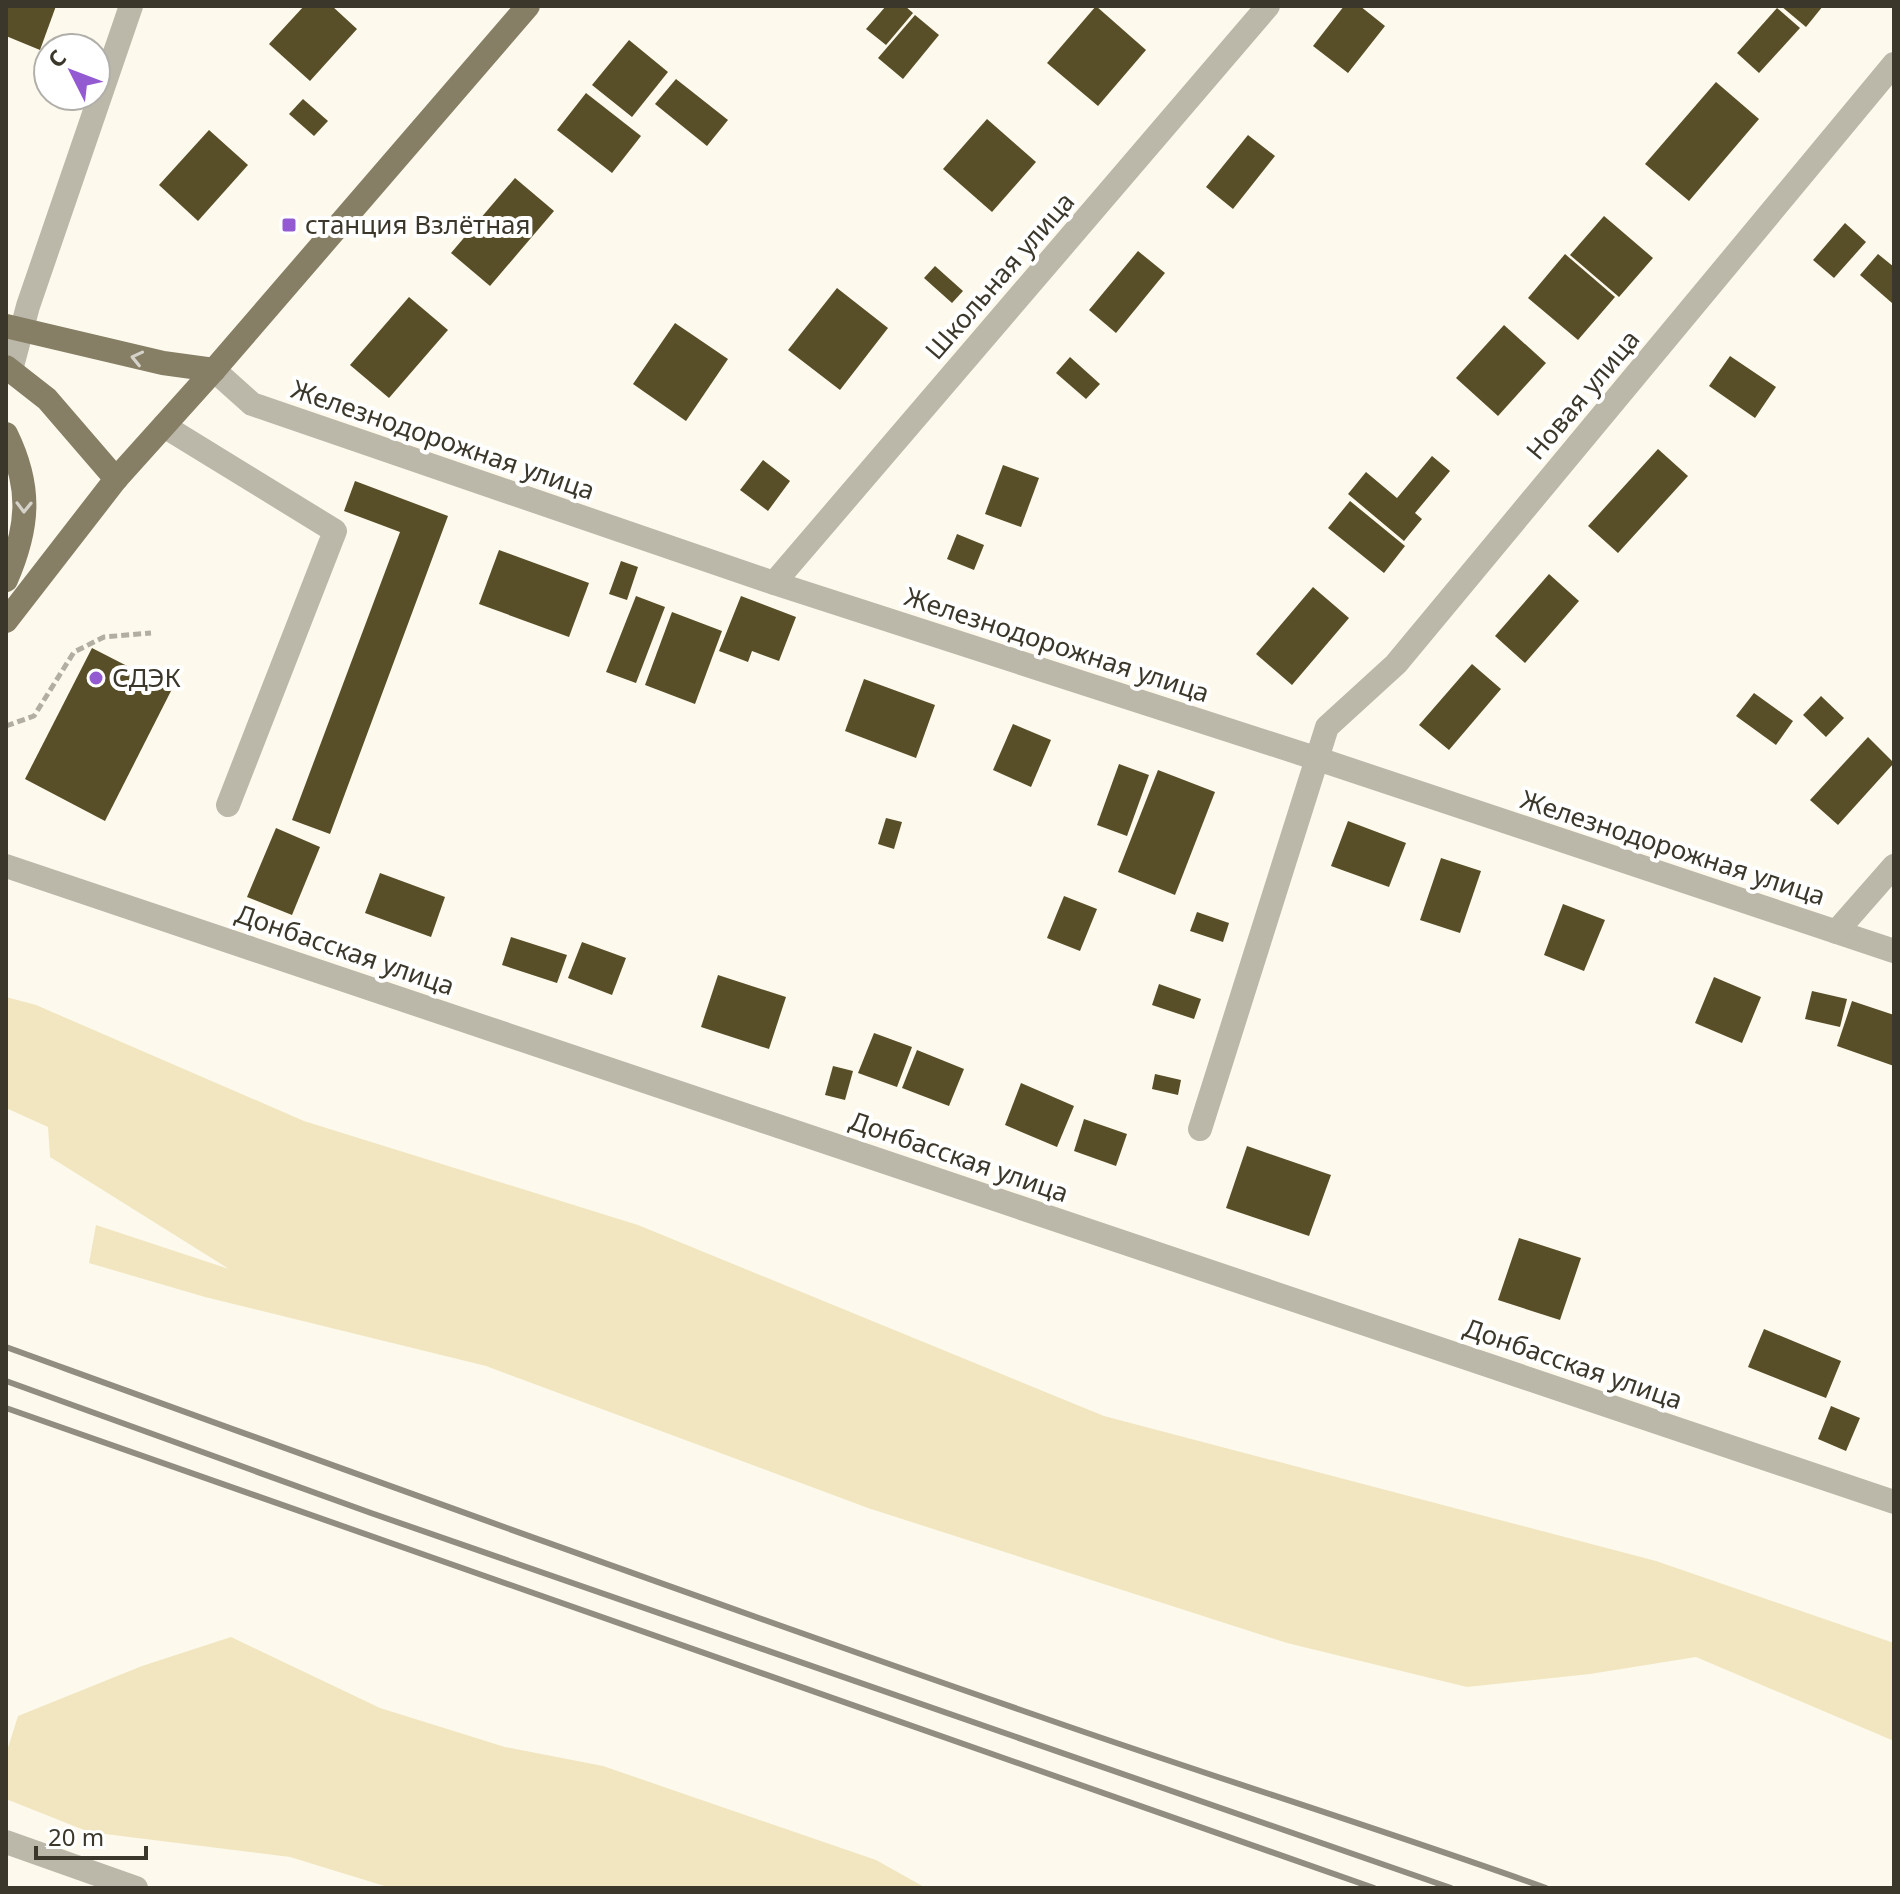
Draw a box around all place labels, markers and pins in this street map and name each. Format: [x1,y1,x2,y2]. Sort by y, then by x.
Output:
place label: станция Взлётная [305,206,531,242]
marker: станция Взлётная [280,216,298,234]
place label: СДЭК [112,659,181,695]
marker: СДЭК [87,669,105,687]

